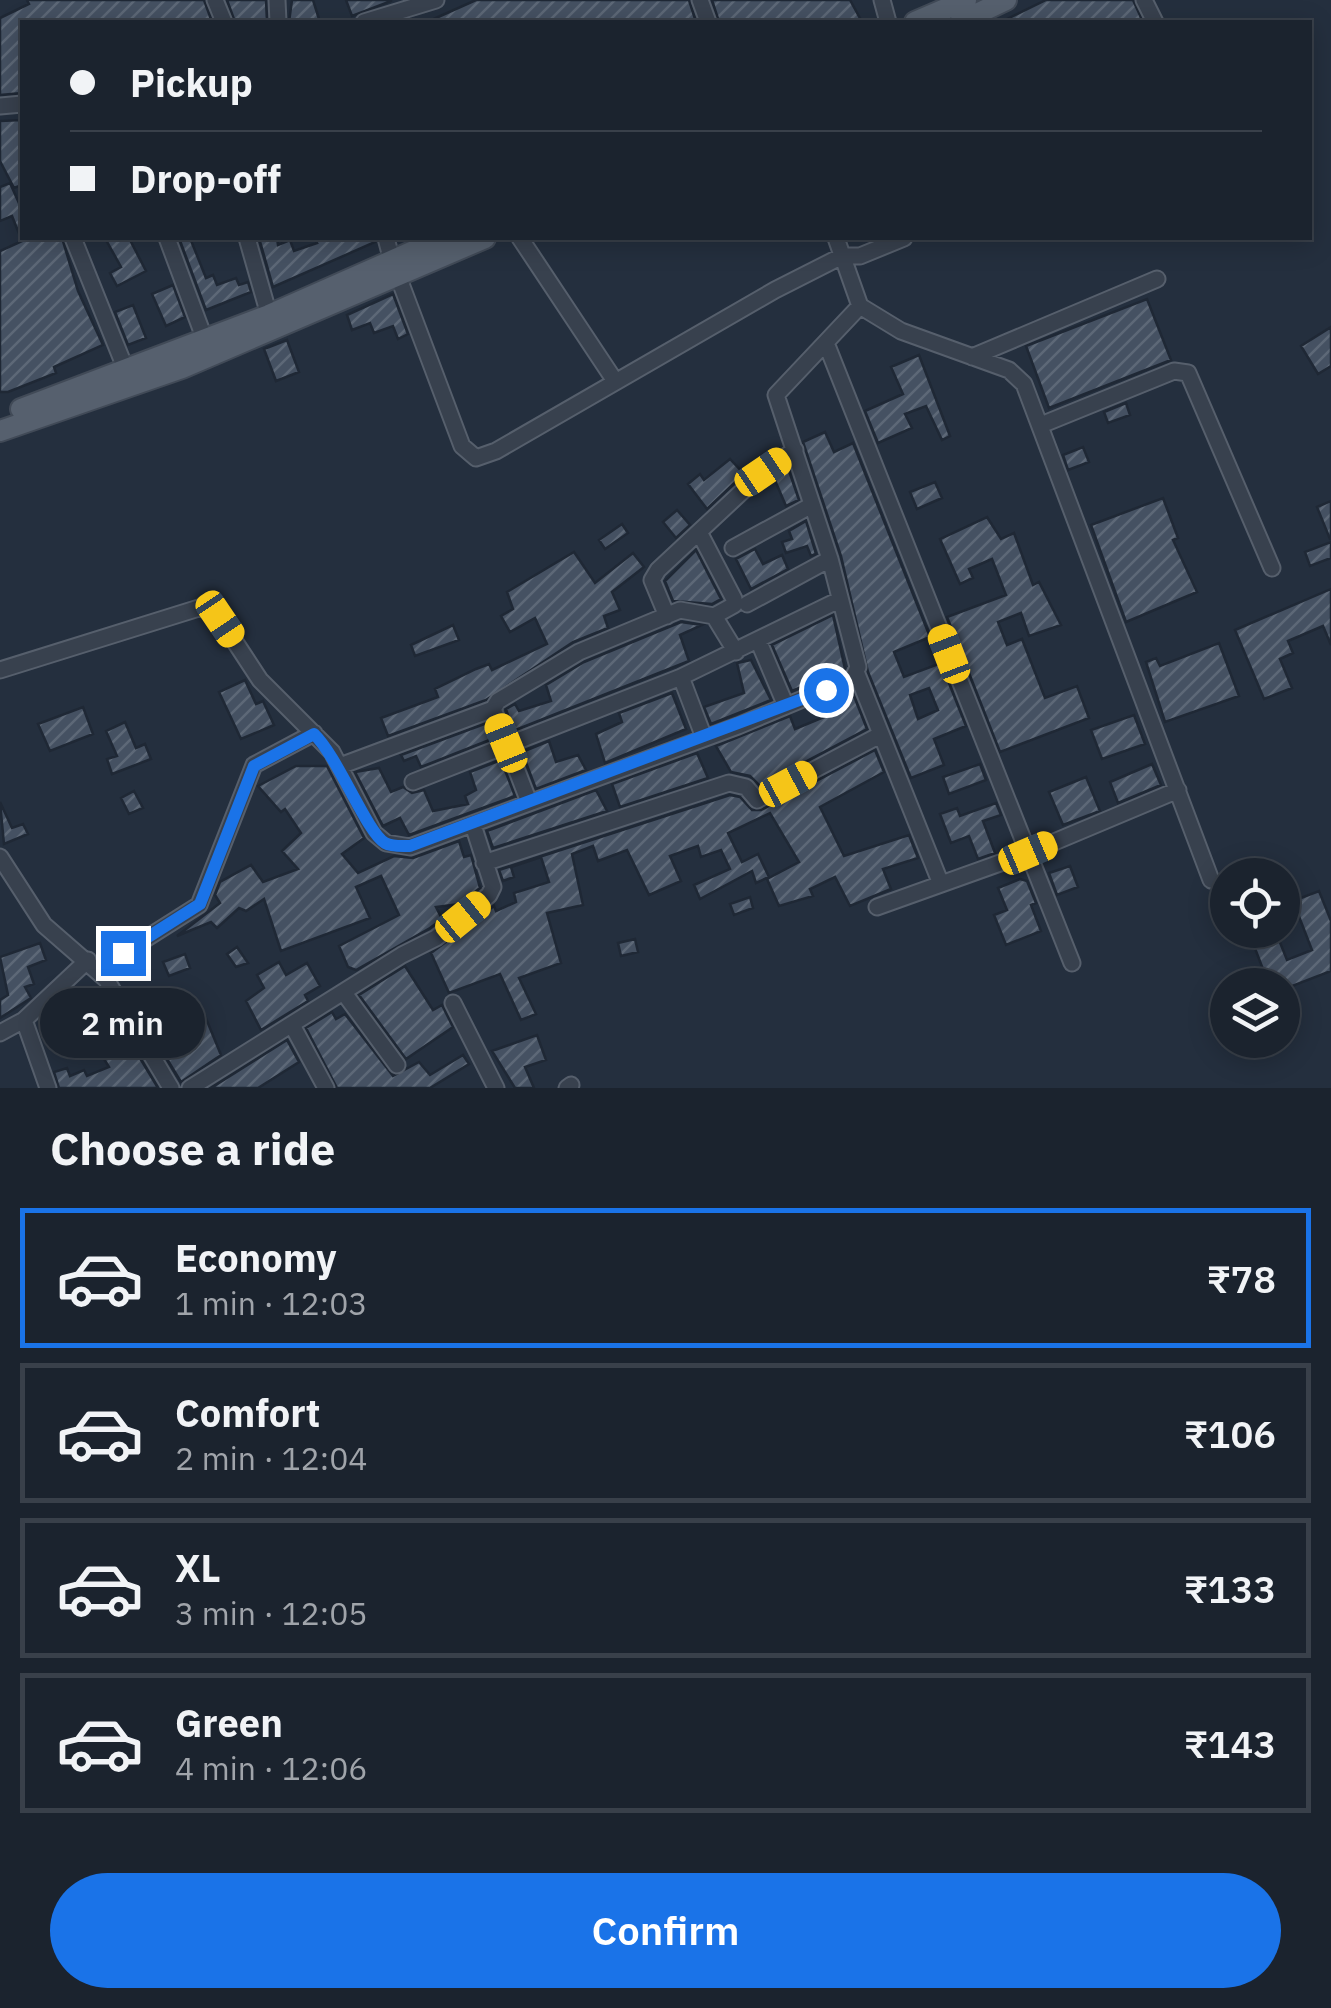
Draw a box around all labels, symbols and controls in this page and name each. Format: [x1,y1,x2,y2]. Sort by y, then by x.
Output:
text: Pickup [130,58,253,107]
text: Drop-off [130,154,281,203]
car [730,443,796,501]
car [191,586,249,652]
car [924,621,974,687]
route start [804,668,849,713]
car [481,710,531,776]
car [754,757,822,811]
car [995,827,1061,879]
map controls [1210,858,1300,1058]
button: locate [1210,858,1300,948]
car [430,886,496,948]
route end [101,931,146,976]
button: layers [1210,968,1300,1058]
callout: 2 min [41,988,206,1058]
text: 2 min [81,1002,164,1044]
text: Choose a ride [50,1119,335,1177]
icon: car [55,1233,145,1323]
text: Economy [175,1233,337,1282]
text: ₹78 [1207,1254,1276,1303]
text: 1 min · 12:03 [175,1282,368,1324]
icon: car [55,1388,145,1478]
text: Comfort [175,1388,320,1437]
text: ₹106 [1184,1409,1276,1458]
text: 2 min · 12:04 [175,1437,368,1479]
icon: car [55,1543,145,1633]
text: XL [175,1543,221,1592]
text: ₹133 [1184,1564,1276,1613]
text: 3 min · 12:05 [175,1592,368,1634]
icon: car [55,1698,145,1788]
text: Green [175,1698,283,1747]
text: ₹143 [1184,1719,1276,1768]
text: 4 min · 12:06 [175,1747,368,1789]
button: Confirm [50,1873,1281,1988]

